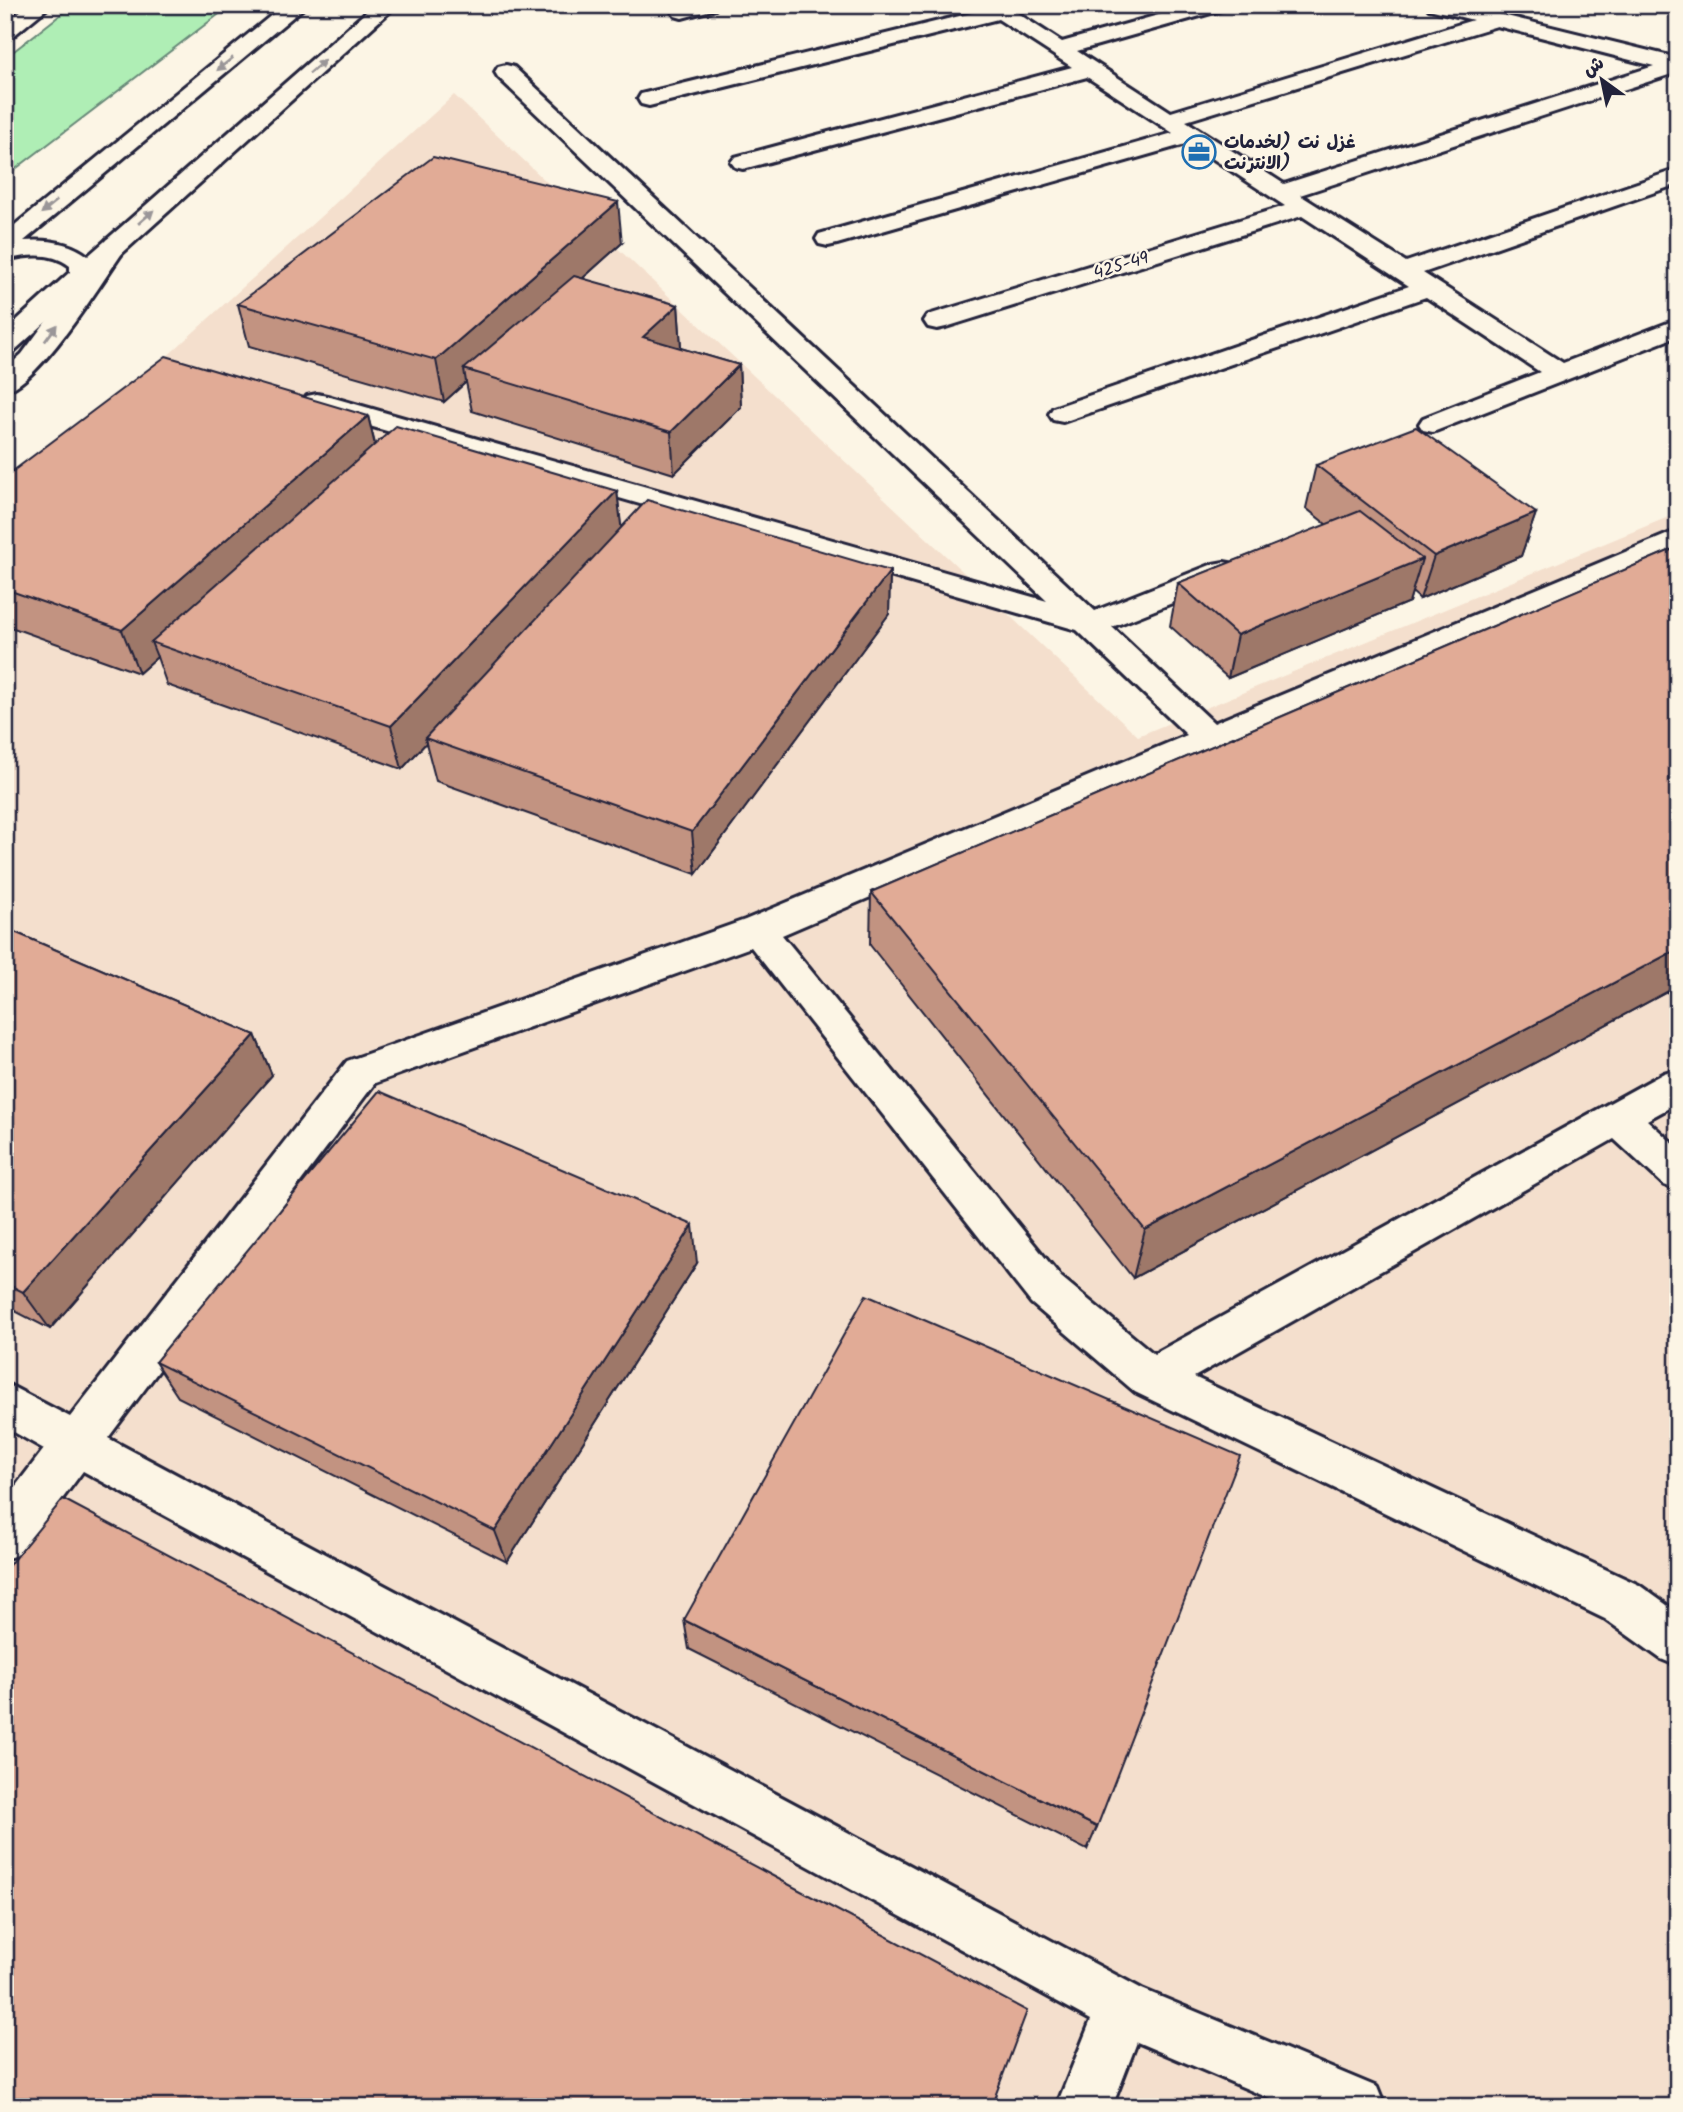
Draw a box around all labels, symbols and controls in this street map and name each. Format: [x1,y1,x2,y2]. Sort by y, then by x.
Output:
north arrow [1568,46,1638,116]
text: ش [1577,49,1611,86]
one-way arrow [217,56,235,71]
one-way arrow [308,59,325,75]
place label: غزل نت (لخدمات الانترنت) [1224,129,1356,179]
office icon: غزل نت (لخدمات الانترنت) [1180,133,1218,171]
one-way arrow [40,200,58,215]
one-way arrow [138,210,155,225]
street label: 425-49 [1090,244,1153,289]
one-way arrow [44,324,58,342]

